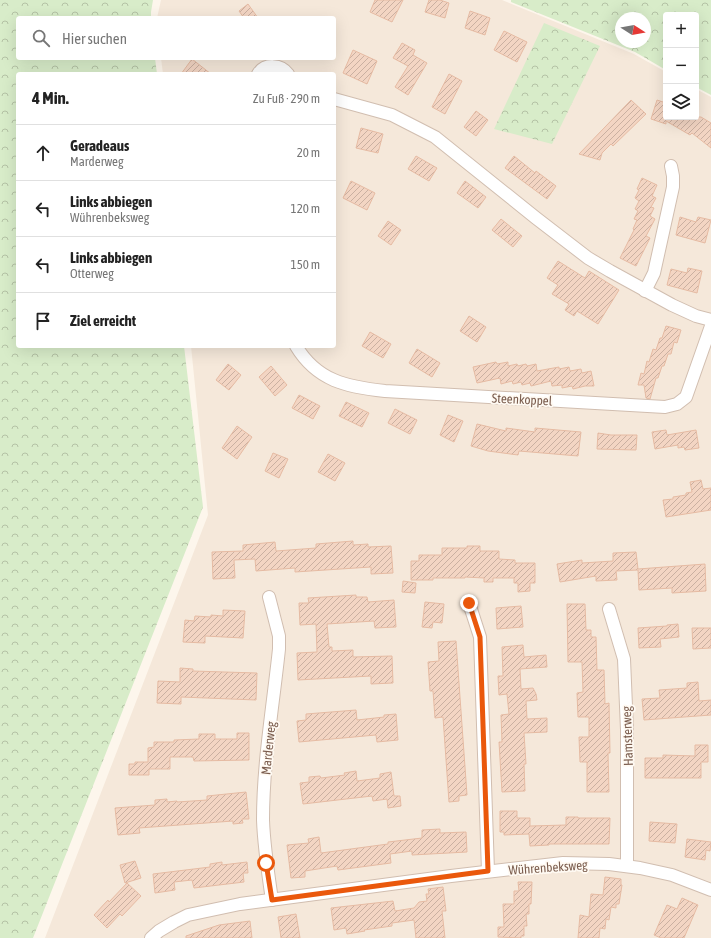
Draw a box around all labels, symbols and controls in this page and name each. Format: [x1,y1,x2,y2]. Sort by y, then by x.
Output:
north arrow [615,12,651,48]
map controls [663,12,699,120]
button: + [663,12,699,48]
search box [16,16,336,60]
icon: search [30,27,52,49]
text: Hier suchen [62,30,127,47]
button: − [663,48,699,84]
button: layers [663,84,699,120]
text: 4 Min. [32,88,69,108]
text: Zu Fuß · 290 m [253,91,320,106]
text: Geradeaus [70,137,129,154]
icon: ahead [32,142,54,164]
text: 20 m [297,145,320,160]
text: Marderweg [70,154,124,169]
text: Links abbiegen [70,193,152,210]
icon: left [32,198,54,220]
text: 120 m [291,201,320,216]
text: Wührenbeksweg [70,210,149,225]
text: Links abbiegen [70,249,152,266]
icon: left [32,254,54,276]
text: 150 m [291,257,320,272]
text: Otterweg [70,266,114,281]
icon: arrive [32,310,54,332]
text: Ziel erreicht [70,312,136,329]
street label: Steenkoppel [491,390,553,409]
route end [460,594,478,612]
street label: Hamsterweg [619,705,636,766]
street label: Marderweg [258,720,279,776]
route start [257,854,275,872]
street label: Wührenbeksweg [508,857,589,878]

